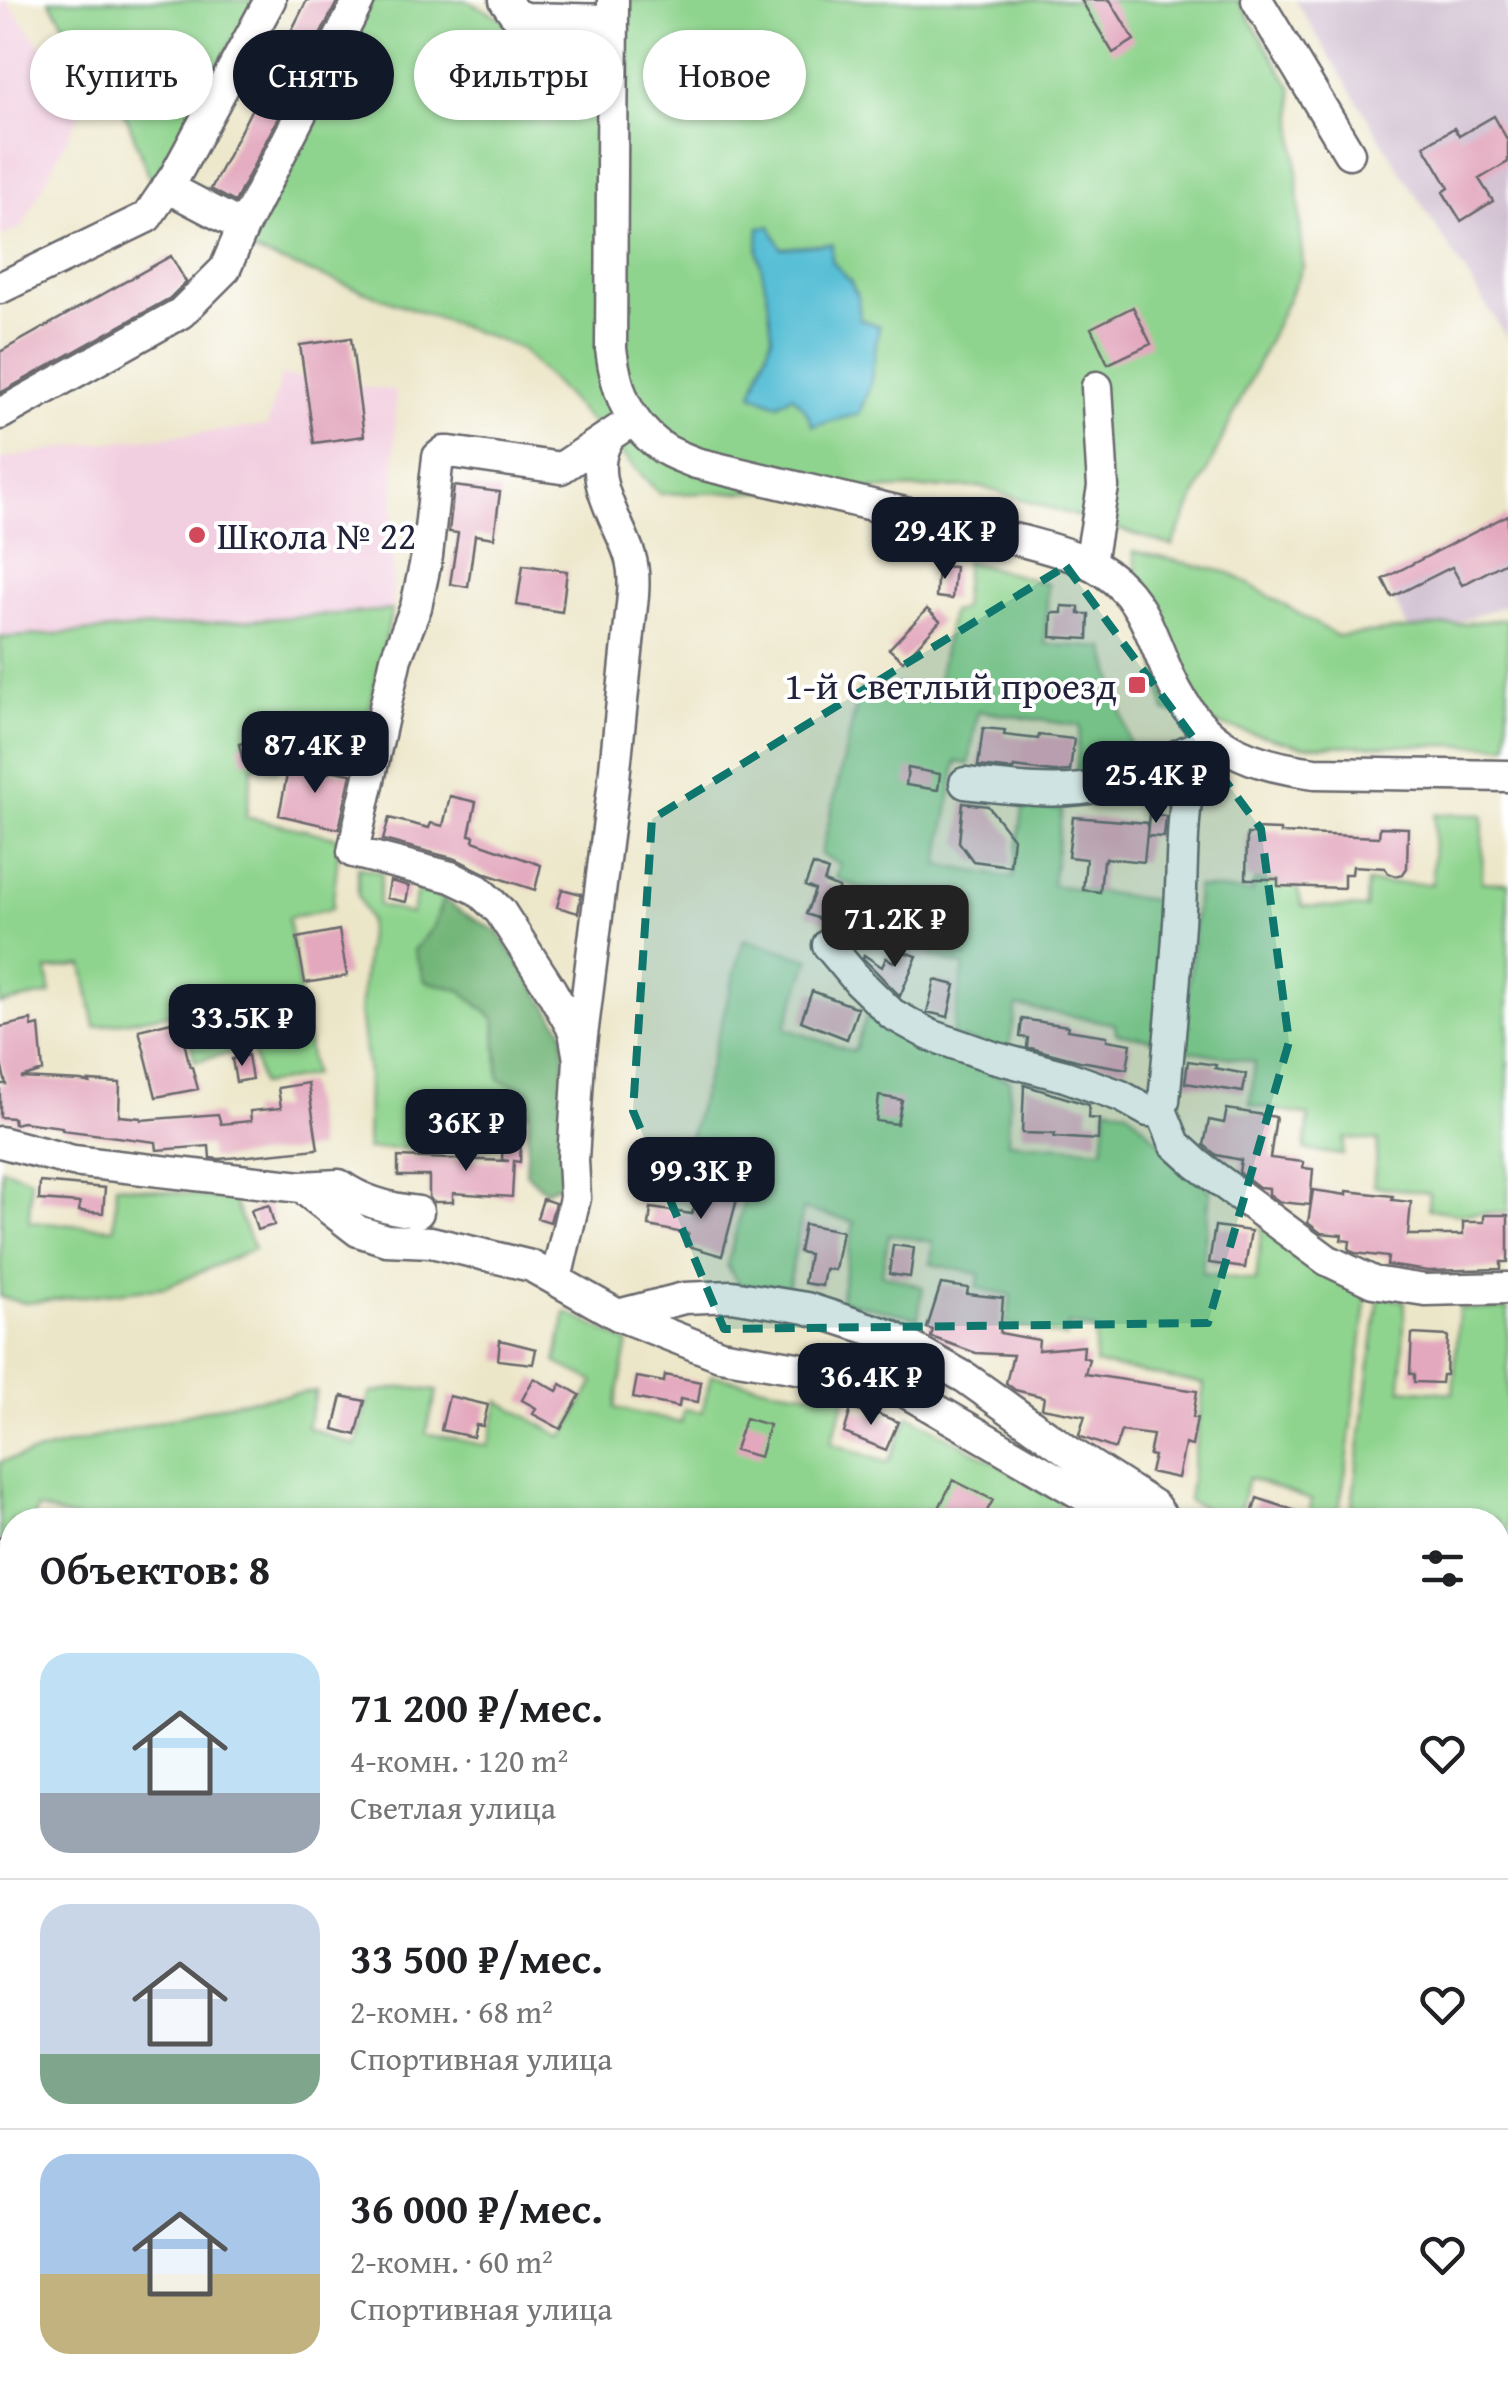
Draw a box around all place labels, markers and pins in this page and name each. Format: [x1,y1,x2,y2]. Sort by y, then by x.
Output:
pin: 29.4K ₽ [853,497,1037,582]
place label: Школа № 22 [217,507,416,563]
marker: Школа № 22 [186,524,208,546]
place label: 1-й Светлый проезд [785,657,1117,713]
marker: 1-й Светлый проезд [1126,674,1148,696]
pin: 87.4K ₽ [223,711,407,796]
pin: 25.4K ₽ [1064,741,1248,826]
pin: 71.2K ₽ [803,885,987,970]
pin: 33.5K ₽ [150,984,334,1069]
pin: 36K ₽ [396,1089,536,1174]
pin: 99.3K ₽ [609,1137,793,1222]
pin: 36.4K ₽ [779,1343,963,1428]

